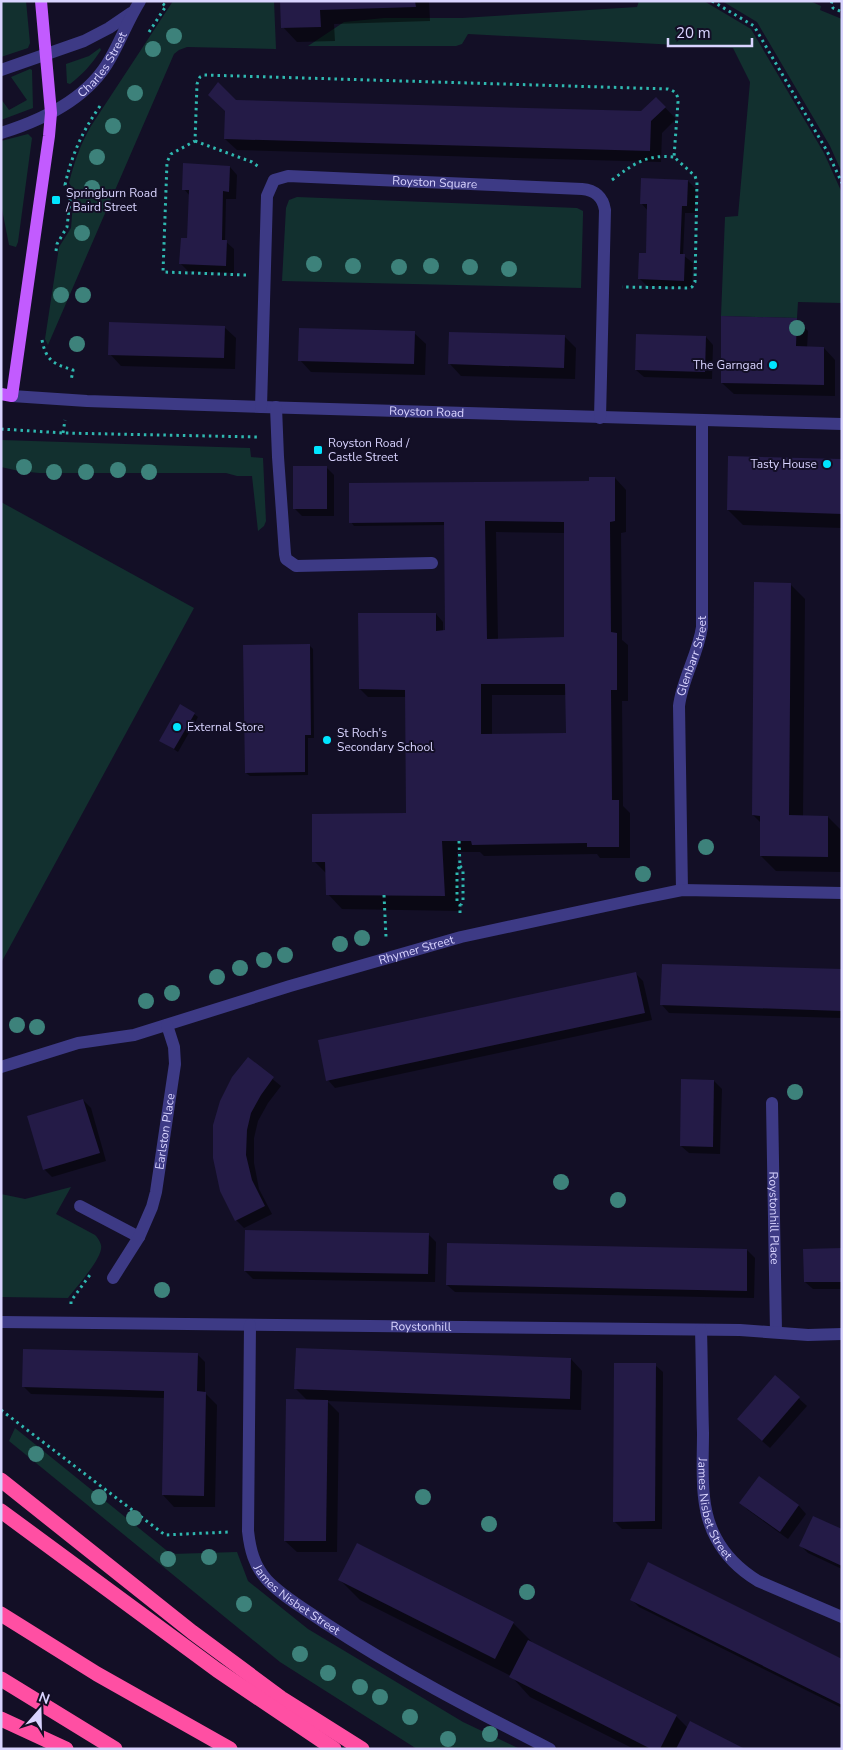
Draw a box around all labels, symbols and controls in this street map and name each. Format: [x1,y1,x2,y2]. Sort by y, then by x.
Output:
scale bar [668,15,752,47]
text: 20 m [676,23,711,43]
street label: Charles Street [74,29,131,101]
street label: Royston Square [392,173,478,192]
place label: Springburn Road / Baird Street [65,185,157,215]
marker: Springburn Road / Baird Street [50,194,62,206]
place label: The Garngad [693,357,763,373]
marker: The Garngad [767,359,779,371]
street label: Royston Road [389,403,464,421]
place label: Royston Road / Castle Street [328,435,410,465]
marker: Royston Road / Castle Street [312,444,324,456]
place label: Tasty House [750,456,817,472]
marker: Tasty House [821,458,833,470]
street label: Glenbarr Street [673,615,710,698]
place label: External Store [187,719,264,735]
marker: External Store [171,721,183,733]
place label: St Roch's Secondary School [337,725,434,755]
marker: St Roch's Secondary School [321,734,333,746]
street label: Rhymer Street [377,931,457,968]
street label: Earlston Place [151,1092,179,1171]
street label: Roystonhill Place [765,1171,783,1265]
street label: Roystonhill [391,1318,452,1335]
street label: James Nisbet Street [695,1457,736,1564]
street label: James Nisbet Street [249,1561,344,1639]
north arrow [15,1685,65,1735]
text: N [36,1688,52,1709]

